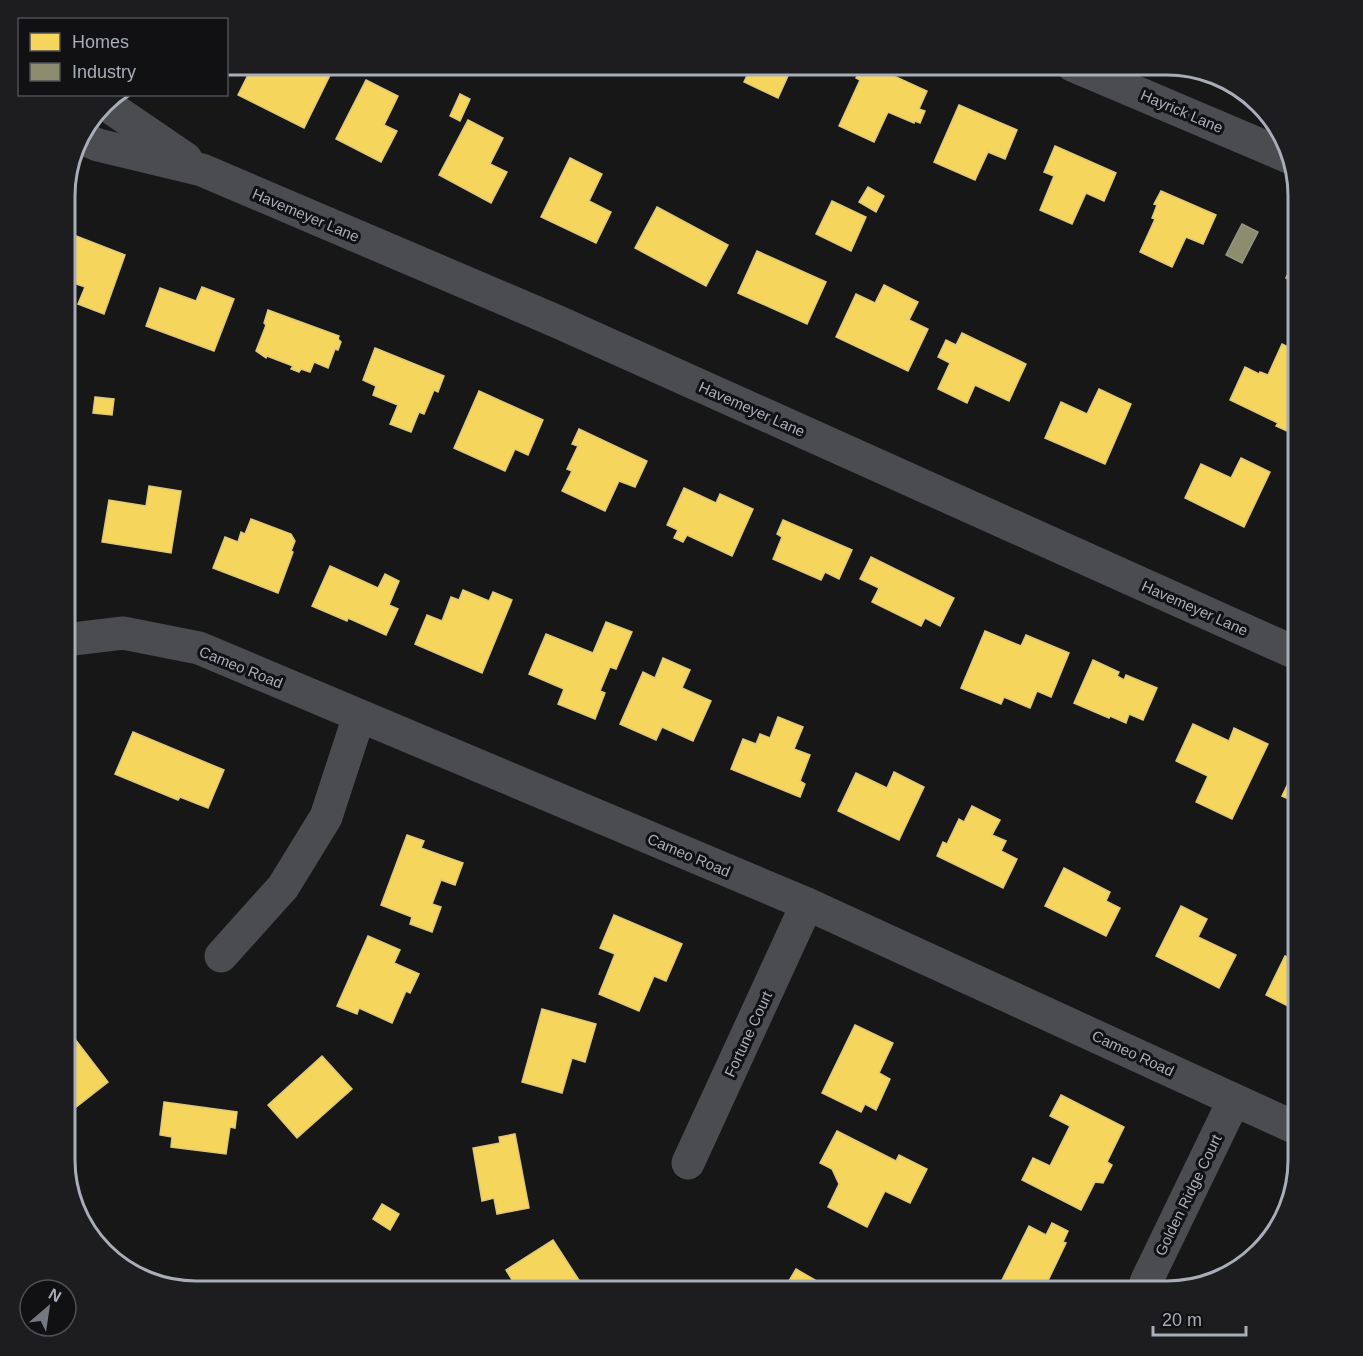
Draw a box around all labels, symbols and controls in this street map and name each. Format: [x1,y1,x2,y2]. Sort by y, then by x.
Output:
legend [18,18,228,96]
text: Homes [72,32,129,52]
text: Industry [72,62,136,82]
street label: Hayrick Lane [1138,86,1226,136]
street label: Havemeyer Lane [250,185,362,245]
street label: Havemeyer Lane [696,378,808,440]
street label: Havemeyer Lane [1139,577,1251,639]
street label: Cameo Road [197,643,285,691]
street label: Cameo Road [645,830,733,880]
street label: Fortune Court [721,988,776,1080]
street label: Cameo Road [1089,1027,1177,1079]
street label: Golden Ridge Court [1151,1131,1225,1258]
north arrow [18,1278,78,1338]
text: N [46,1285,64,1306]
scale bar [1153,1299,1246,1337]
text: 20 m [1162,1310,1202,1330]

